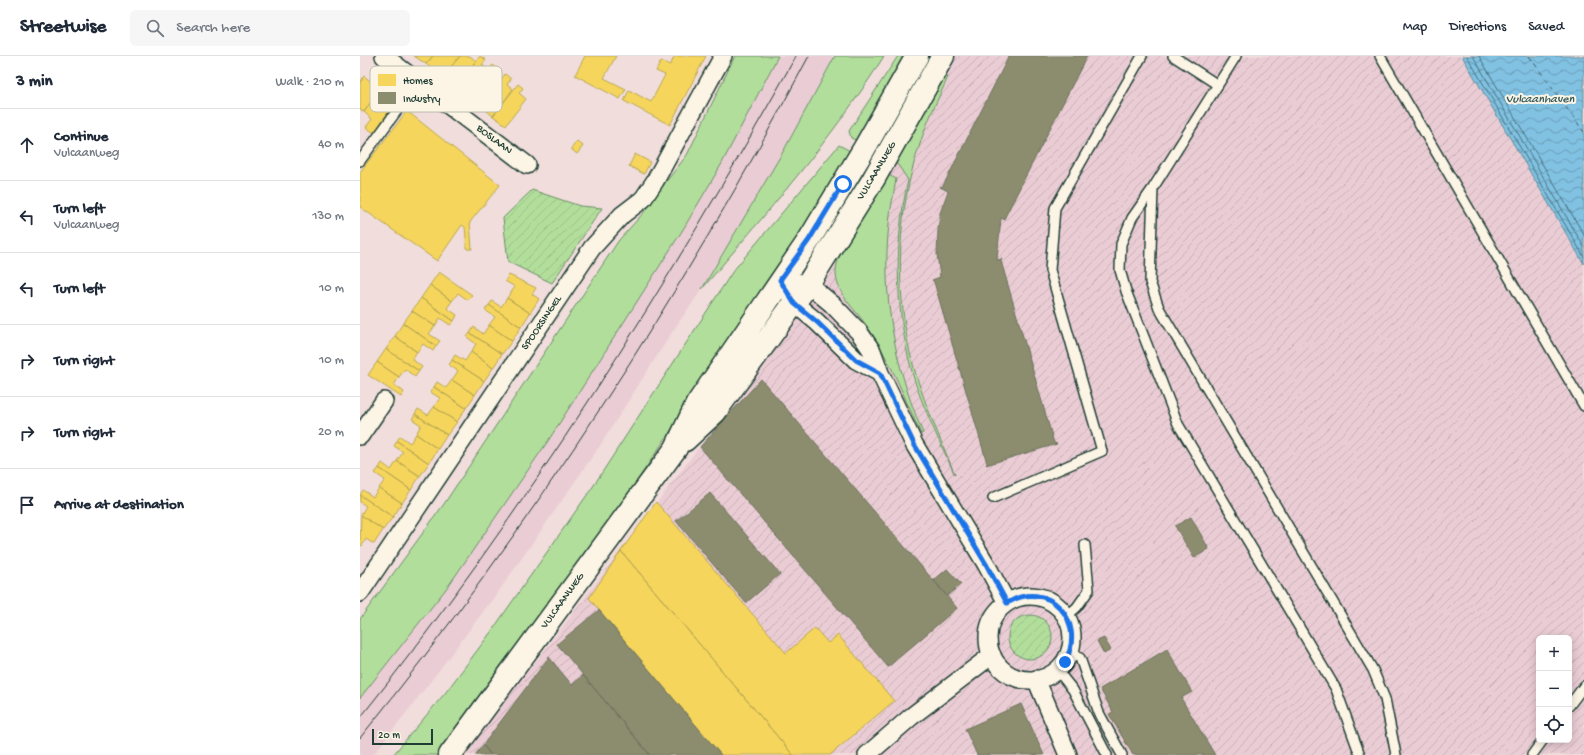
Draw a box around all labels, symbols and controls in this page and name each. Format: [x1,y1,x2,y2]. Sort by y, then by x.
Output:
search box [130,10,410,46]
text: Streetwise [20,16,106,39]
icon: search [144,17,166,39]
text: Search here [176,19,250,37]
text: Map [1403,19,1427,36]
text: Directions [1449,19,1506,36]
text: Saved [1528,19,1564,36]
legend [370,66,502,112]
text: 3 min [16,72,53,92]
text: Walk · 210 m [276,75,344,90]
text: Homes [403,76,433,88]
water label: Vulcaanhaven [1506,93,1574,107]
text: Industry [403,94,441,106]
street label: BOSLAAN [473,122,514,157]
text: Continue [54,128,108,146]
icon: ahead [16,134,38,156]
text: 40 m [318,137,344,152]
street label: VULCAANWEG [854,139,900,203]
text: Vulcaanweg [54,146,119,161]
route start [834,175,852,193]
text: Turn left [54,200,105,218]
icon: left [16,206,38,228]
text: 130 m [312,209,344,224]
text: Vulcaanweg [54,218,119,233]
icon: left [16,278,38,300]
text: Turn left [54,280,105,298]
text: 10 m [319,281,344,296]
street label: SPOORSINGEL [519,293,565,352]
icon: right [16,350,38,372]
text: Turn right [54,352,114,370]
text: 10 m [319,353,344,368]
icon: right [16,422,38,444]
text: Turn right [54,424,114,442]
text: 20 m [318,425,344,440]
icon: arrive [16,494,38,516]
text: Arrive at destination [54,496,184,514]
street label: VULCAANWEG [538,570,588,632]
map controls [1536,635,1572,743]
button: + [1536,635,1572,671]
route end [1056,653,1074,671]
button: − [1536,671,1572,707]
button: locate [1536,707,1572,743]
scale bar [372,727,433,746]
text: 20 m [378,730,400,742]

